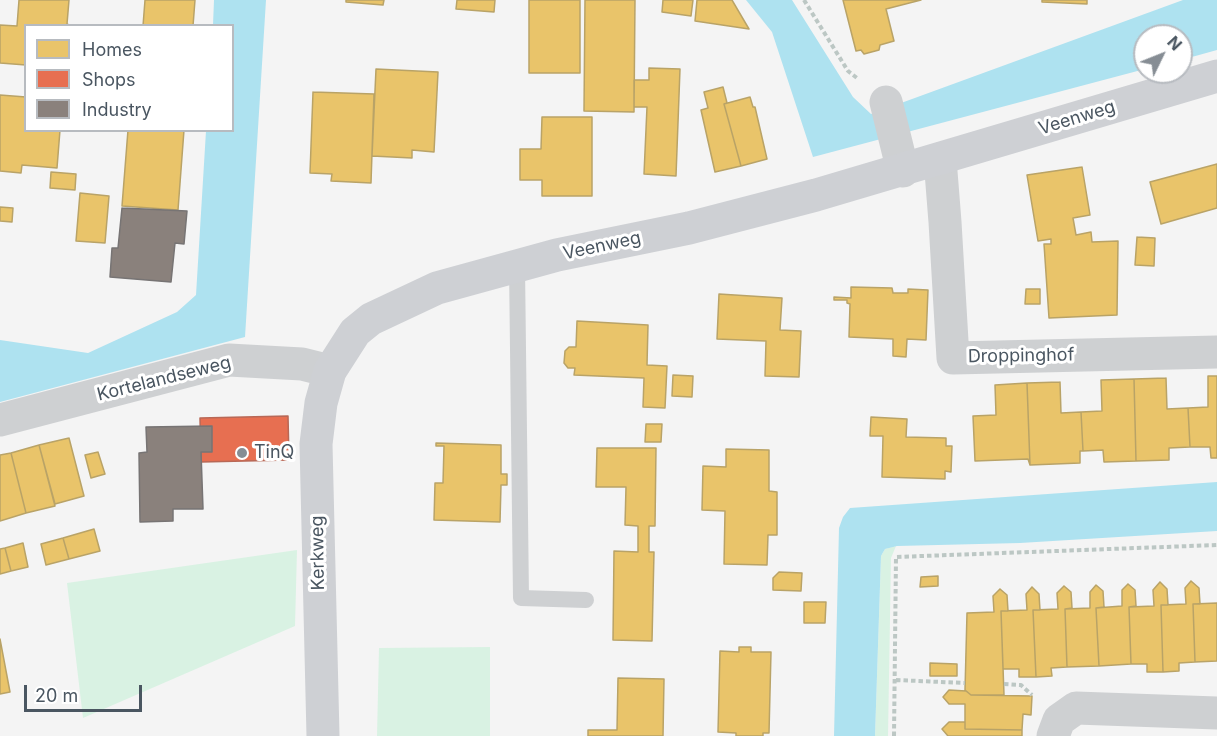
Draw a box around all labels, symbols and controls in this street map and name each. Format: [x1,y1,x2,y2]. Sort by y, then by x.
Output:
legend [24,24,234,132]
north arrow [1133,24,1193,84]
text: N [1163,32,1186,54]
text: Homes [82,39,142,60]
text: Shops [82,69,136,90]
street label: Veenweg [1036,96,1118,140]
text: Industry [82,99,152,120]
street label: Veenweg [561,227,643,265]
street label: Droppinghof [968,344,1074,368]
street label: Kortelandseweg [95,352,233,406]
place label: TinQ [254,442,294,464]
marker: TinQ [235,446,249,460]
street label: Kerkweg [307,515,329,591]
scale bar [27,673,146,711]
text: 20 m [35,685,78,706]

